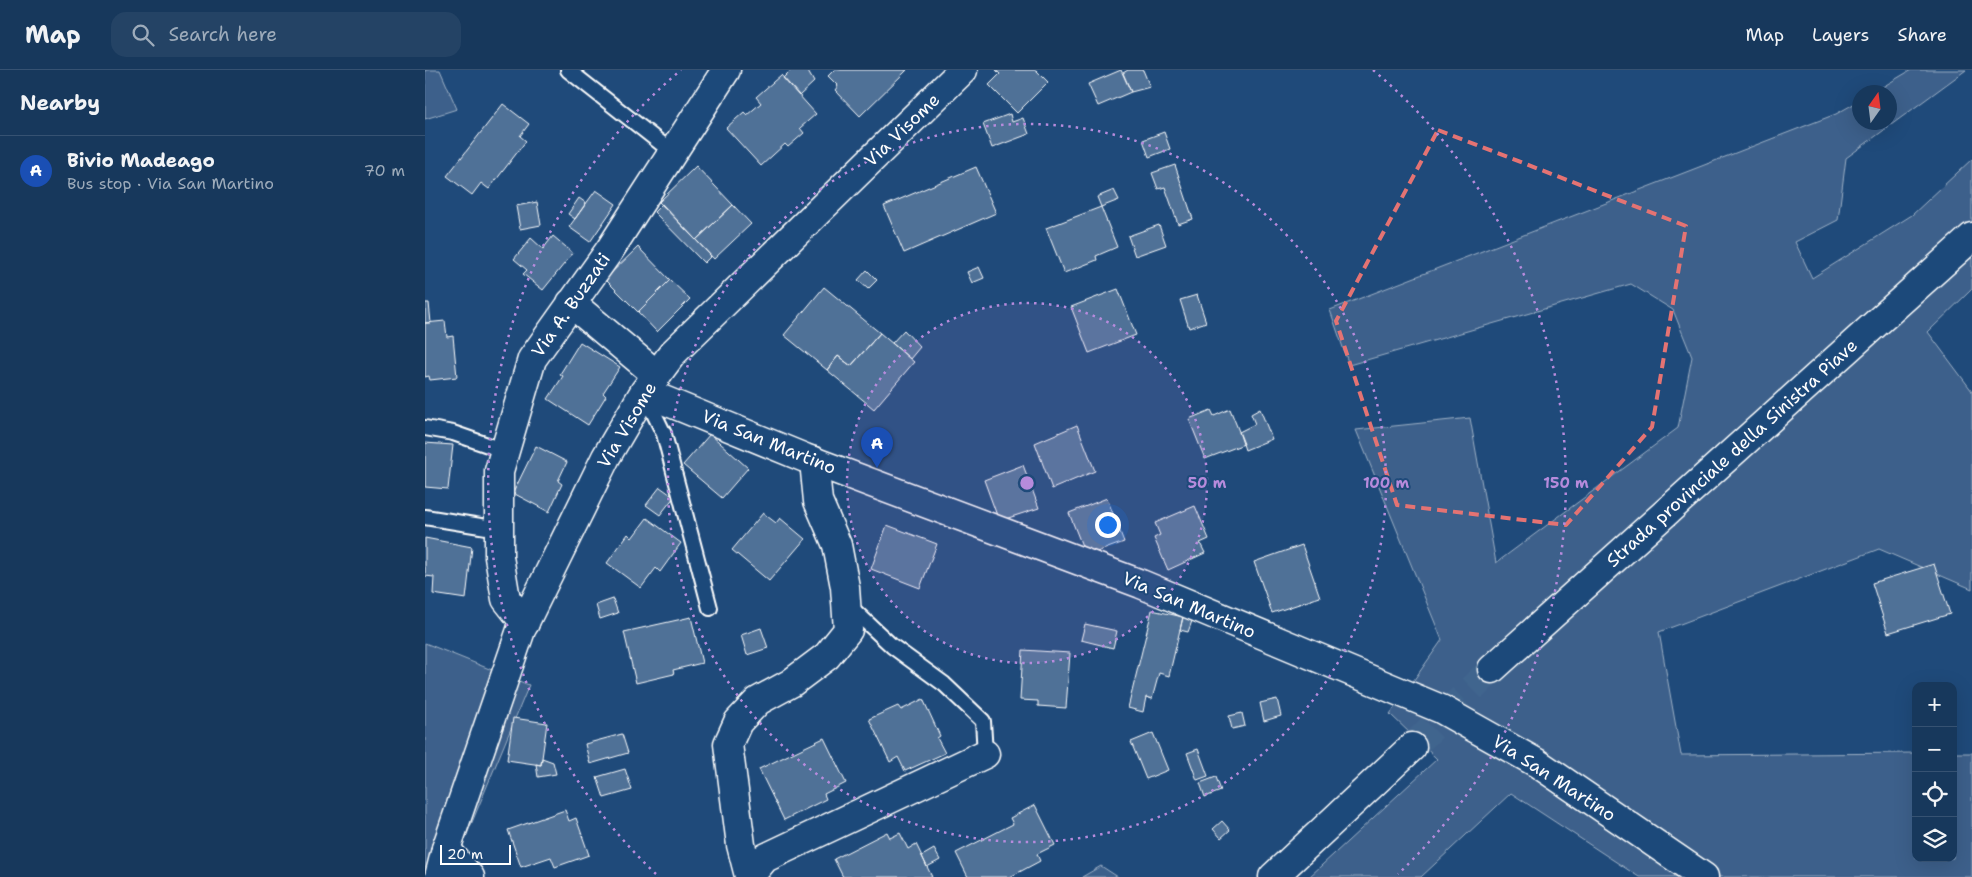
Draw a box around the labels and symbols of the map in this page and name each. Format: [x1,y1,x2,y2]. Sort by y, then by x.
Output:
north arrow [1852,85,1897,130]
street label: Via Visome [859,88,945,172]
street label: Via A. Buzzati [526,248,616,362]
street label: Strada provinciale della Sinistra Piave [1601,334,1863,572]
street label: Via Visome [592,378,662,472]
street label: Via San Martino [698,404,840,480]
pin: A [861,427,893,468]
text: 50 m [1188,473,1227,493]
text: 100 m [1363,473,1409,493]
text: 150 m [1543,473,1589,493]
centre of rings [1018,474,1036,492]
your location [1095,512,1121,538]
street label: Via San Martino [1119,566,1259,644]
street label: Via San Martino [1488,729,1620,827]
scale bar [440,842,511,865]

